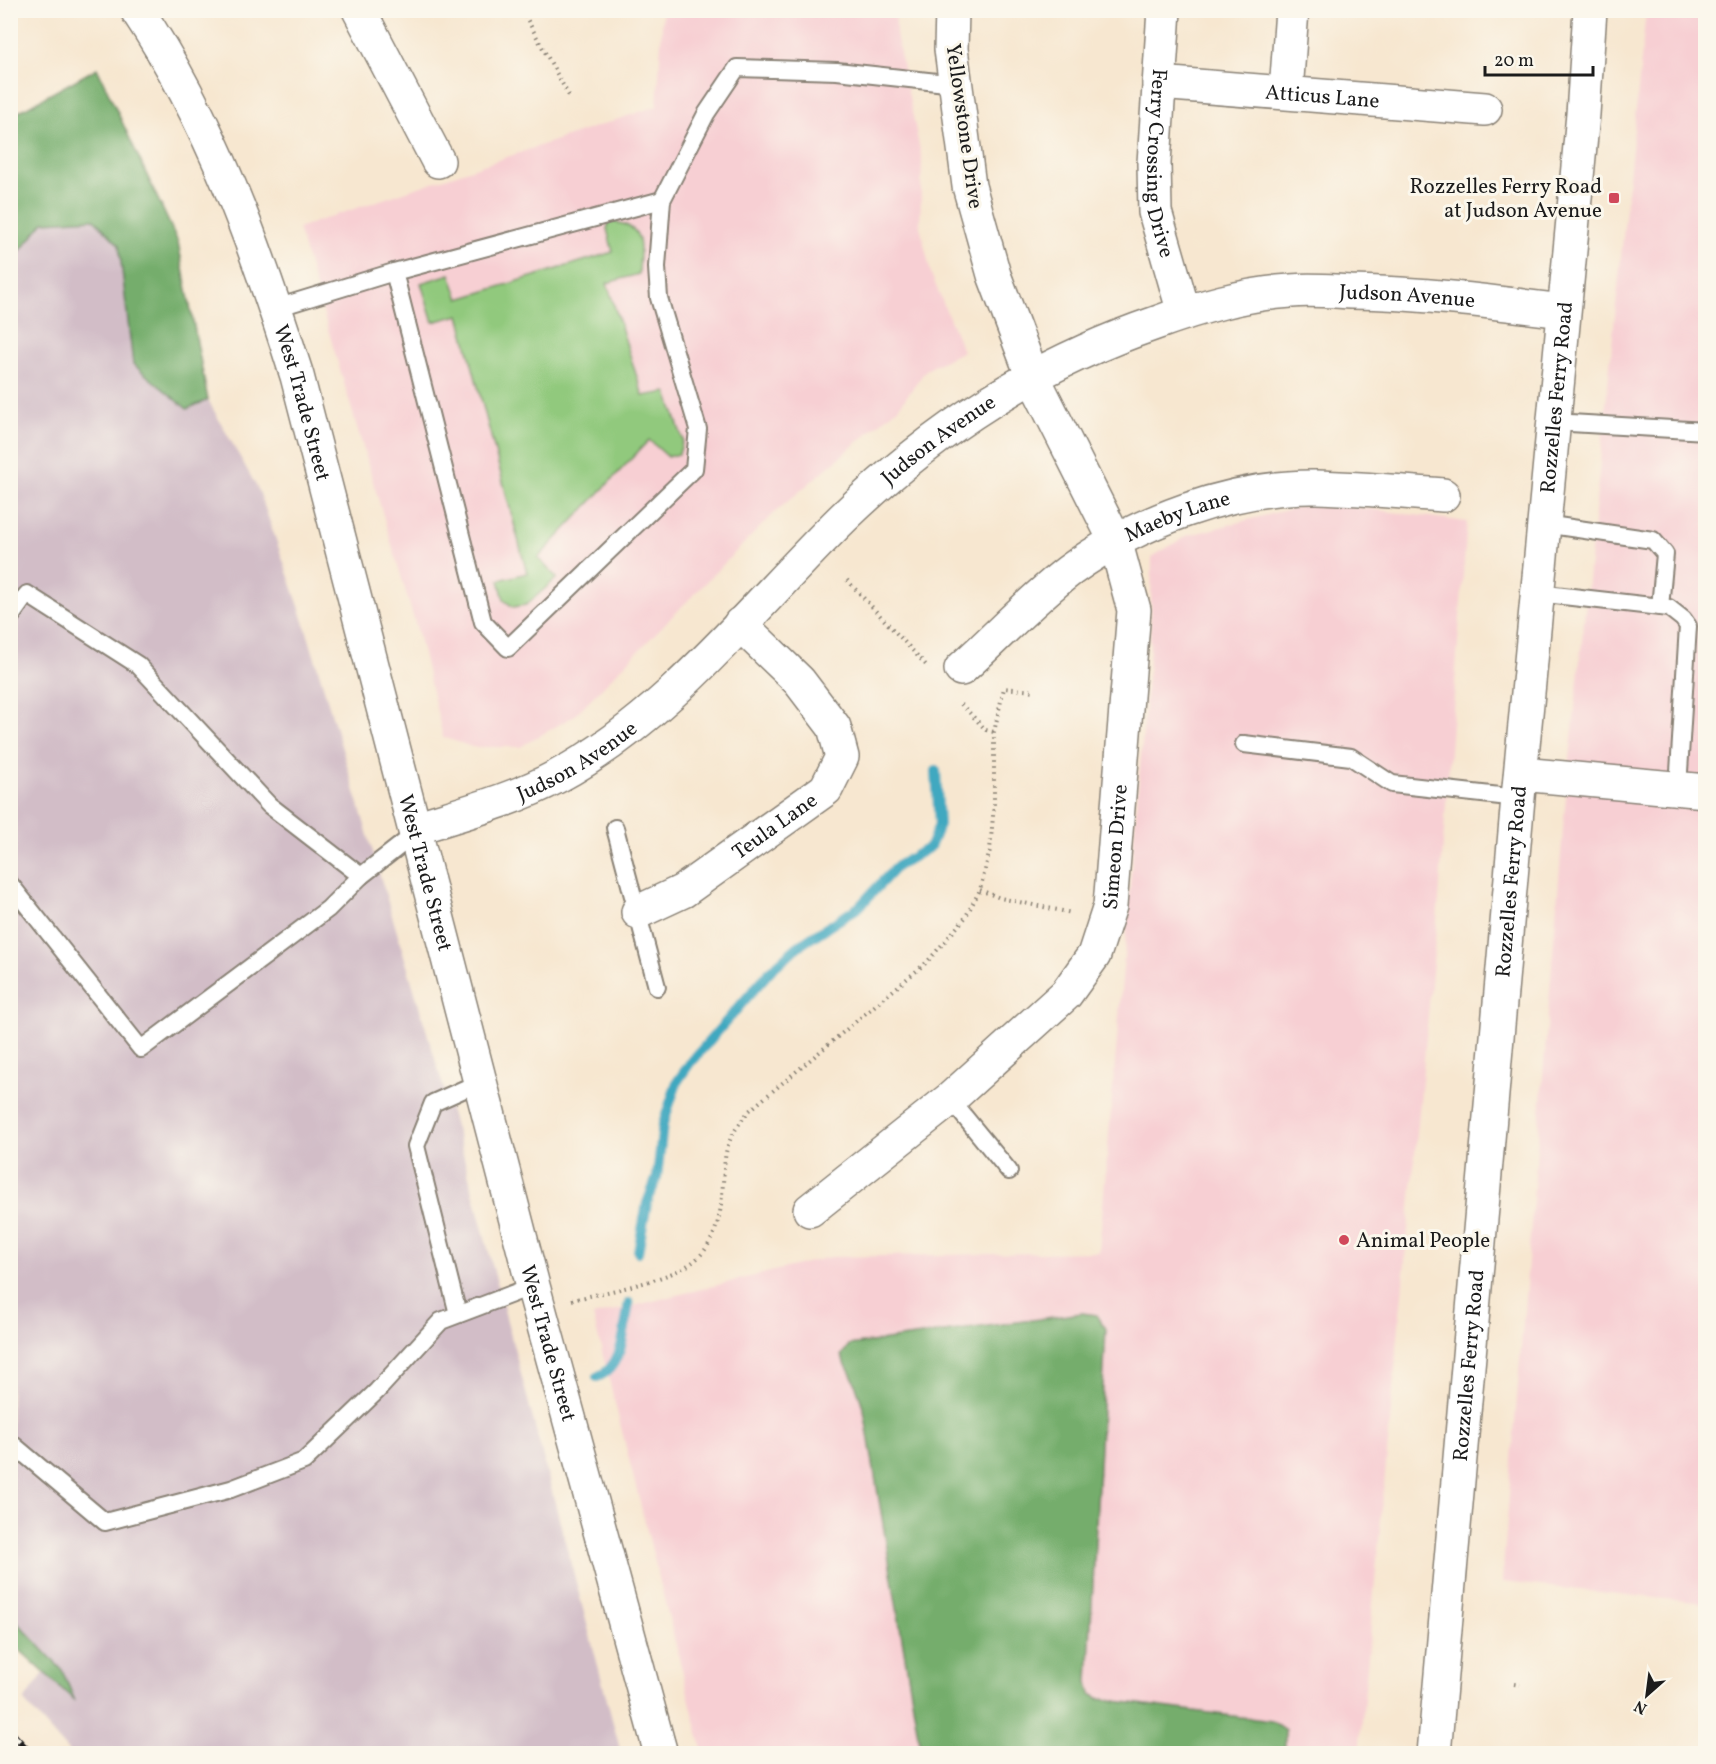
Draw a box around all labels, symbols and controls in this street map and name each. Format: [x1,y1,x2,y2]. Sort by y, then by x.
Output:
scale bar [1485,39,1593,77]
street label: Yellowstone Drive [938,42,989,211]
text: 20 m [1494,49,1534,74]
street label: Ferry Crossing Drive [1138,68,1180,261]
street label: Atticus Lane [1264,79,1381,117]
place label: Rozzelles Ferry Road at Judson Avenue [1410,173,1602,226]
marker: Rozzelles Ferry Road at Judson Avenue [1607,191,1621,205]
street label: Judson Avenue [1338,278,1477,316]
street label: Rozzelles Ferry Road [1534,300,1581,495]
street label: West Trade Street [265,321,337,484]
street label: Judson Avenue [875,389,1002,493]
street label: Maeby Lane [1120,485,1233,550]
street label: Judson Avenue [513,715,644,810]
street label: Simeon Drive [1097,783,1136,911]
street label: Rozzelles Ferry Road [1489,784,1535,979]
street label: Teula Lane [727,787,824,867]
street label: West Trade Street [390,791,459,955]
place label: Animal People [1356,1227,1490,1256]
marker: Animal People [1337,1233,1351,1247]
street label: West Trade Street [512,1262,582,1425]
street label: Rozzelles Ferry Road [1447,1268,1493,1463]
north arrow [1617,1665,1677,1725]
text: N [1630,1694,1651,1719]

